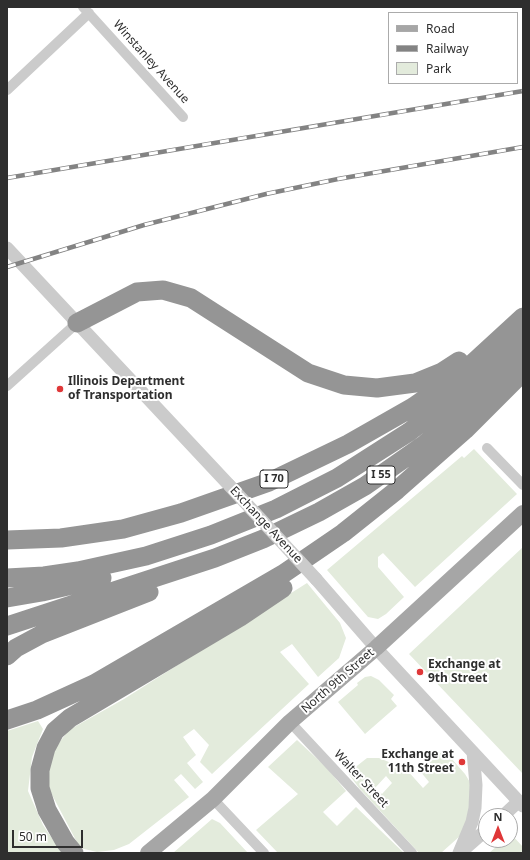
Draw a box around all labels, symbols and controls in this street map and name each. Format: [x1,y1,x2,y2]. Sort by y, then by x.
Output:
legend [388,12,518,84]
street label: Winstanley Avenue [110,17,192,107]
text: Road [426,20,455,37]
text: Railway [426,40,469,57]
text: Park [426,60,451,77]
place label: Illinois Department of Transportation [68,375,185,403]
marker: Illinois Department of Transportation [55,384,65,394]
road number: I 55 [367,466,395,484]
road number: I 70 [260,470,288,488]
street label: Exchange Avenue [227,484,305,566]
street label: North 9th Street [299,646,377,716]
place label: Exchange at 9th Street [428,658,501,686]
marker: Exchange at 9th Street [415,667,425,677]
street label: Walter Street [331,747,391,811]
place label: Exchange at 11th Street [381,748,454,776]
marker: Exchange at 11th Street [457,757,467,767]
north arrow [478,808,518,848]
text: N [494,809,502,824]
scale bar [14,822,85,848]
text: 50 m [19,828,47,845]

